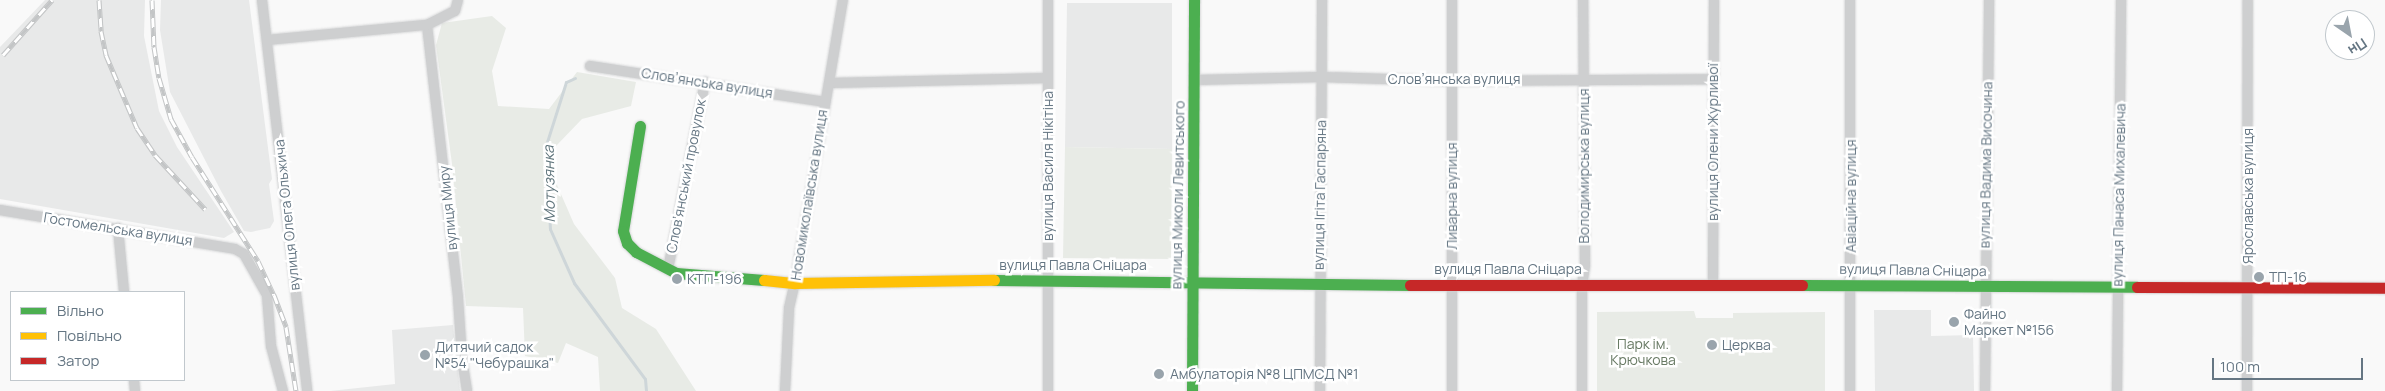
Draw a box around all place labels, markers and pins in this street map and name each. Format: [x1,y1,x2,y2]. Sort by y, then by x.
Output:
place label: ТП-16 [2269,269,2307,285]
place label: КТП-196 [687,271,742,287]
marker: ТП-16 [2253,271,2265,283]
marker: КТП-196 [671,273,683,285]
place label: Файно Маркет №156 [1964,306,2054,338]
marker: Файно Маркет №156 [1948,316,1960,328]
place label: Церква [1722,337,1771,353]
place label: Дитячий садок №54 "Чебурашка" [435,339,554,372]
marker: Церква [1706,339,1718,351]
marker: Дитячий садок №54 "Чебурашка" [419,349,431,361]
place label: Амбулаторія №8 ЦПМСД №1 [1170,366,1358,382]
marker: Амбулаторія №8 ЦПМСД №1 [1152,367,1166,381]

